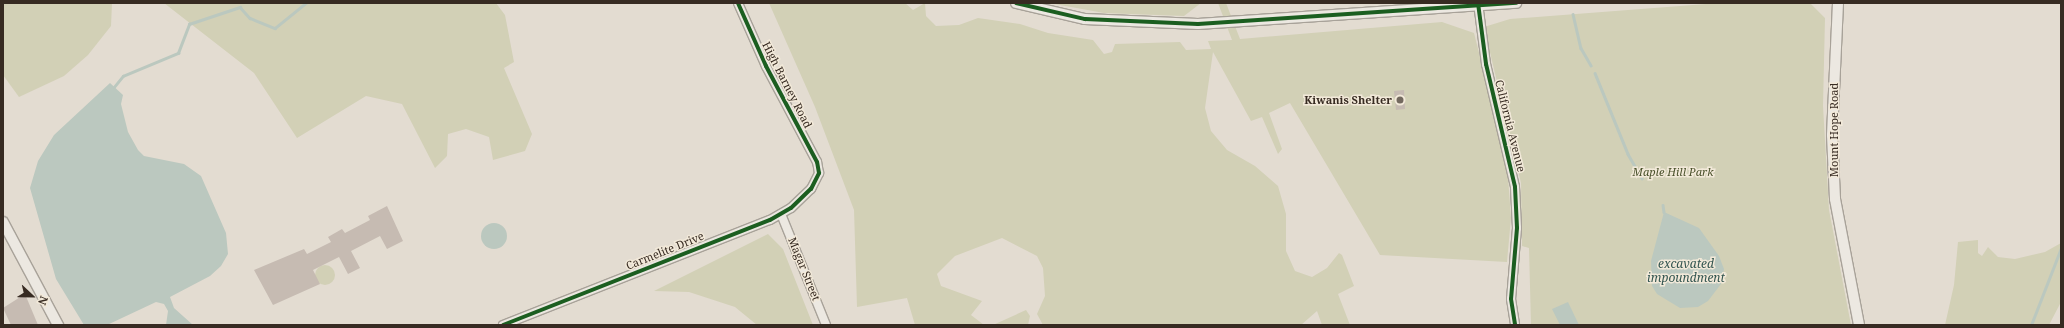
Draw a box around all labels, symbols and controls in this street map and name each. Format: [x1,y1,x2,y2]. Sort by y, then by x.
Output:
street label: High Barney Road [760,40,814,130]
street label: California Avenue [1492,79,1528,173]
street label: Mount Hope Road [1827,83,1841,177]
place label: Kiwanis Shelter [1304,93,1392,107]
marker: Kiwanis Shelter [1395,95,1405,105]
park label: Maple Hill Park [1633,165,1713,179]
street label: Carmelite Drive [624,229,706,273]
street label: Magar Street [785,235,823,303]
water label: excavated impoundment [1647,257,1725,285]
north arrow [12,276,52,316]
text: N [35,294,52,308]

